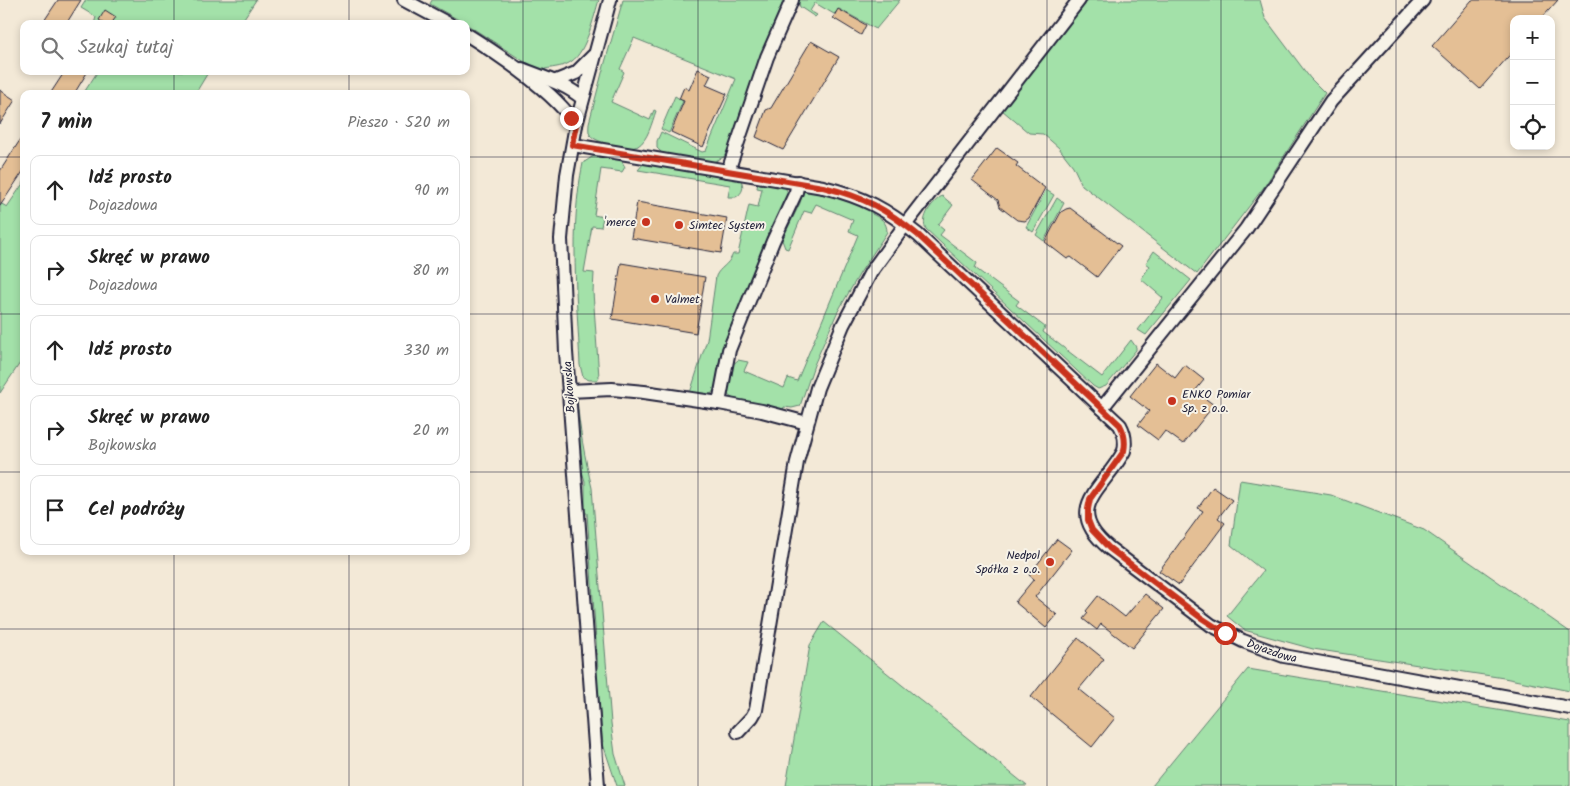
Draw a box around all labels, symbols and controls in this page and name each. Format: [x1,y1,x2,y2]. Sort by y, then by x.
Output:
map controls [1510,15,1555,150]
button: + [1510,15,1555,60]
search box [20,20,470,75]
text: Szukaj tutaj [78,33,173,63]
icon: search [38,34,66,62]
button: − [1510,60,1555,105]
button: locate [1510,105,1555,150]
text: 7 min [40,106,92,139]
route end [560,107,583,130]
text: Pieszo · 520 m [348,110,450,135]
text: Idź prosto [88,163,172,193]
icon: ahead [41,176,69,204]
text: 90 m [414,178,449,203]
text: Dojazdowa [88,193,158,218]
place label: 'merce [605,213,637,232]
marker: 'merce [640,216,652,228]
place label: Simtec System [689,216,765,235]
marker: Simtec System [673,219,685,231]
text: Skręć w prawo [88,243,210,273]
icon: right [41,256,69,284]
text: 80 m [412,258,449,283]
text: Dojazdowa [88,273,158,298]
place label: Valmet [665,290,700,309]
marker: Valmet [649,293,661,305]
text: Idź prosto [88,335,172,365]
icon: ahead [41,336,69,364]
text: 330 m [404,338,449,363]
street label: Bojkowska [558,360,581,413]
place label: ENKO Pomiar Sp. z o.o. [1182,385,1251,418]
marker: ENKO Pomiar Sp. z o.o. [1166,395,1178,407]
text: Skręć w prawo [88,403,210,433]
icon: right [41,416,69,444]
text: 20 m [413,418,449,443]
text: Bojkowska [88,433,157,458]
text: Cel podróży [88,495,185,525]
icon: arrive [41,496,69,524]
place label: Nedpol Spółka z o.o. [975,546,1040,579]
marker: Nedpol Spółka z o.o. [1044,556,1056,568]
route start [1214,622,1237,645]
street label: Dojazdowa [1244,634,1299,668]

